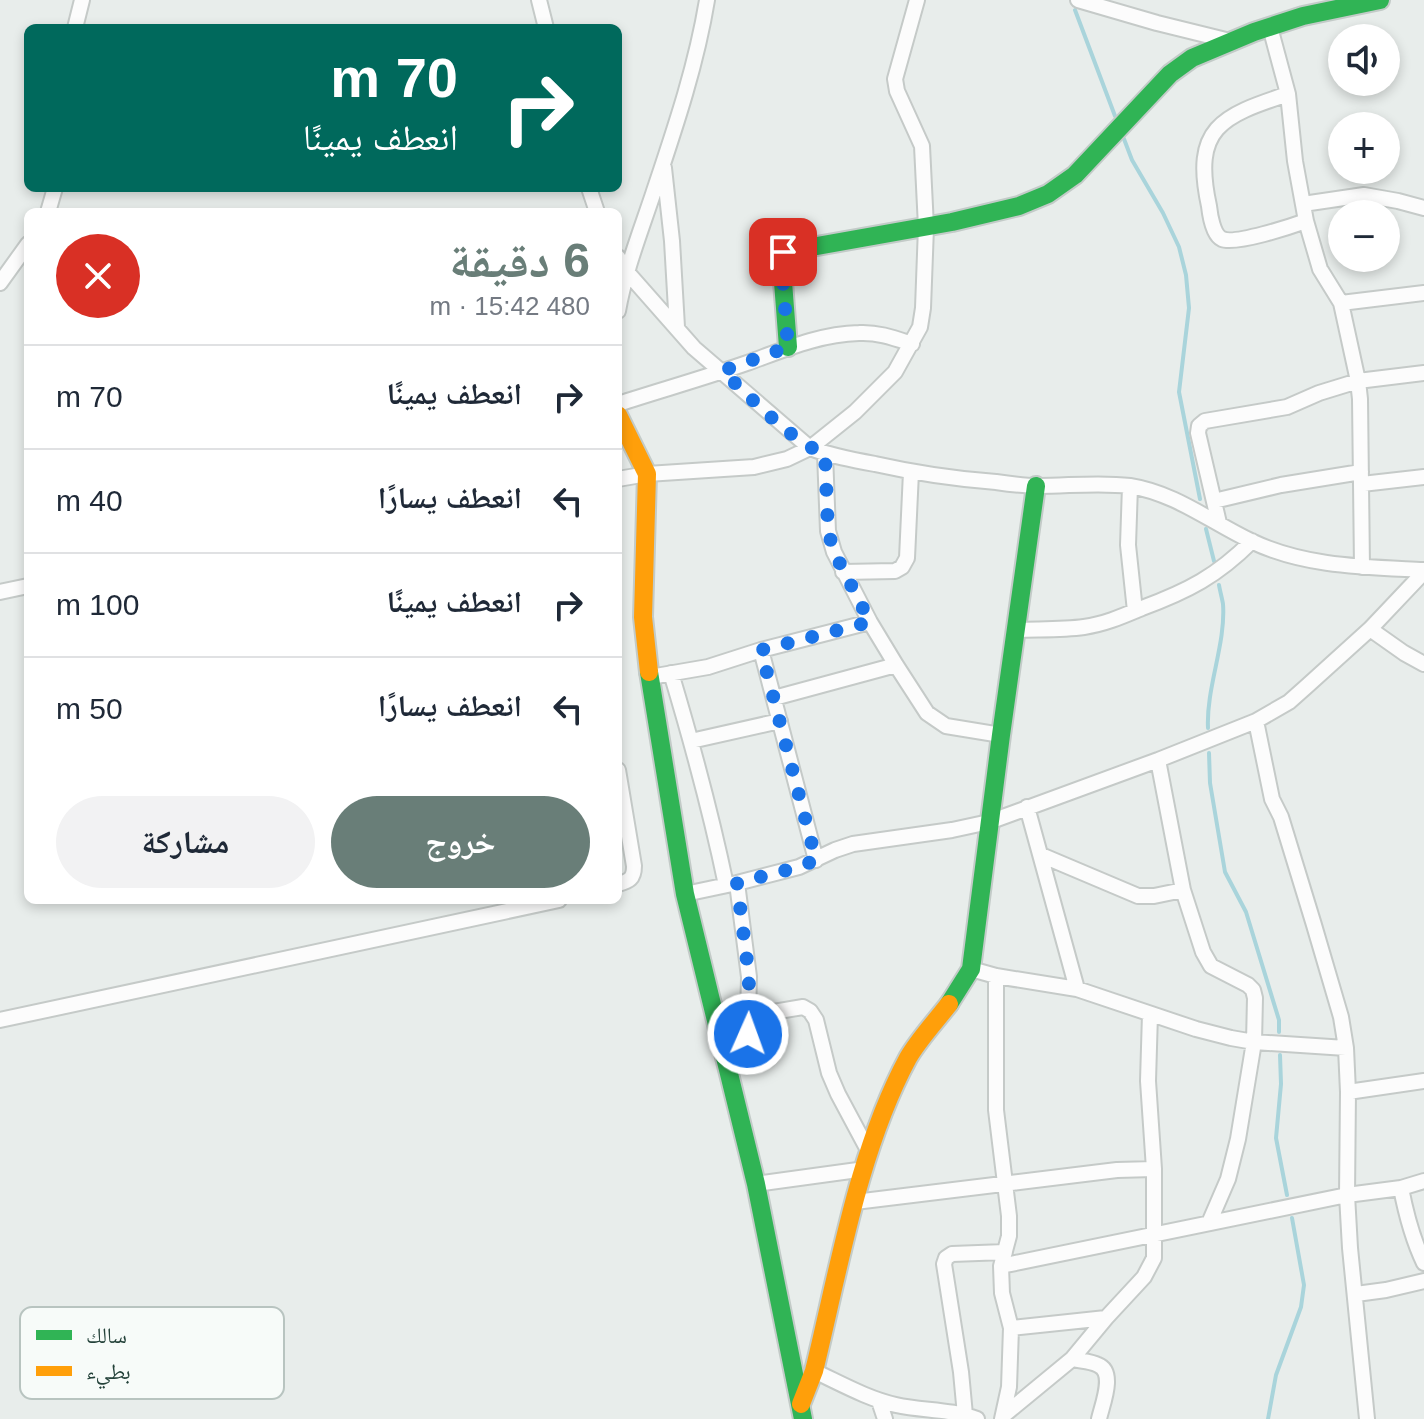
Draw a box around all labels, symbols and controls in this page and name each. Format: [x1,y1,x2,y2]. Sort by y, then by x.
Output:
map controls [1328,24,1400,272]
button: sound [1328,24,1400,96]
text: 70 m [330,46,458,109]
icon: right [486,56,590,160]
button: + [1328,112,1400,184]
text: انعطف يمينًا [303,117,458,158]
button: − [1328,200,1400,272]
pin [749,218,817,286]
icon: arrive [761,230,805,274]
button: close [56,234,140,318]
text: 6 دقيقة [449,234,590,287]
text: 480 m · 15:42 [430,291,590,321]
icon: right [546,375,590,419]
text: انعطف يمينًا [386,377,522,410]
text: 70 m [56,380,123,413]
icon: left [546,479,590,523]
text: انعطف يسارًا [378,481,522,514]
text: 40 m [56,484,123,517]
icon: right [546,583,590,627]
text: انعطف يمينًا [386,585,522,618]
text: 100 m [56,588,139,621]
icon: left [546,687,590,731]
text: انعطف يسارًا [378,689,522,722]
text: 50 m [56,692,123,725]
button: مشاركة [56,796,315,888]
button: خروج [331,796,590,888]
position arrow [706,992,790,1076]
legend [20,1307,284,1399]
text: سالك [86,1323,127,1348]
text: بطيء [86,1359,131,1389]

